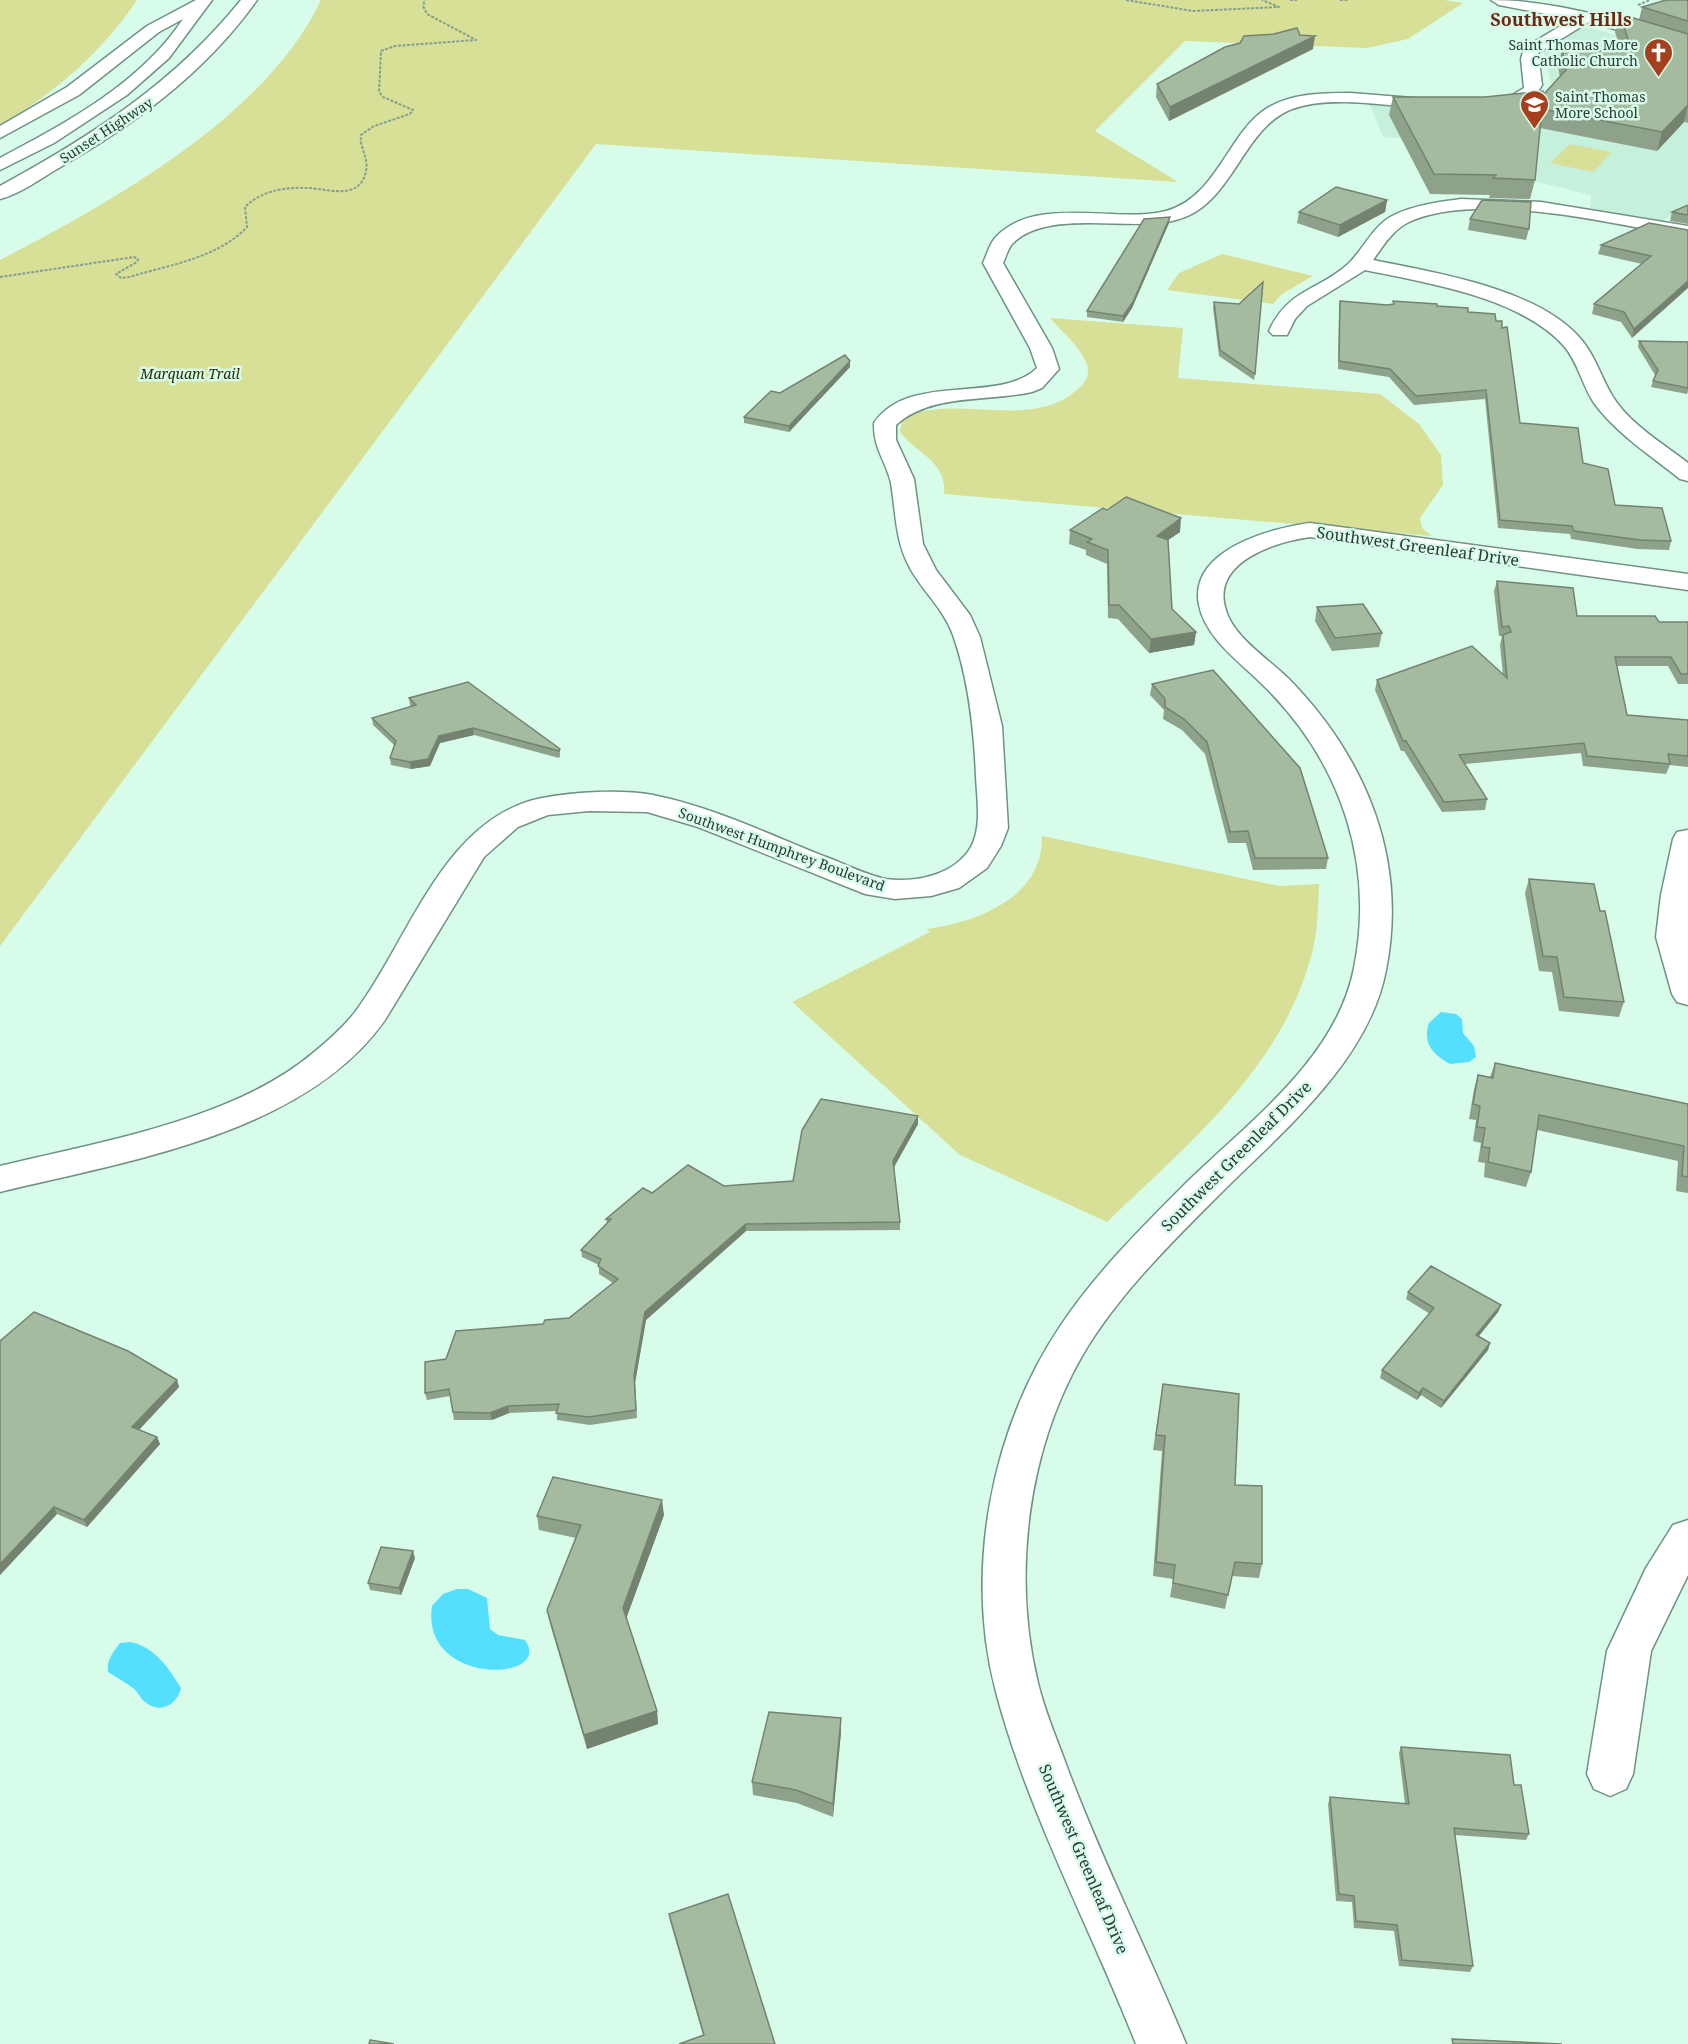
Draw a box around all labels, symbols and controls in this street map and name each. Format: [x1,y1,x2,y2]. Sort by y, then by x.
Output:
district label: Southwest Hills [1490,7,1632,31]
place label: Saint Thomas More Catholic Church [1509,35,1638,70]
church icon: Saint Thomas More Catholic Church [1643,36,1675,78]
place label: Saint Thomas More School [1555,87,1646,122]
school or university icon: Saint Thomas More School [1518,88,1550,130]
street label: Sunset Highway [56,93,156,167]
park label: Marquam Trail [139,364,240,383]
street label: Southwest Greenleaf Drive [1315,521,1521,571]
street label: Southwest Humphrey Boulevard [676,803,888,895]
street label: Southwest Greenleaf Drive [1156,1076,1316,1236]
street label: Southwest Greenleaf Drive [1034,1761,1134,1957]

